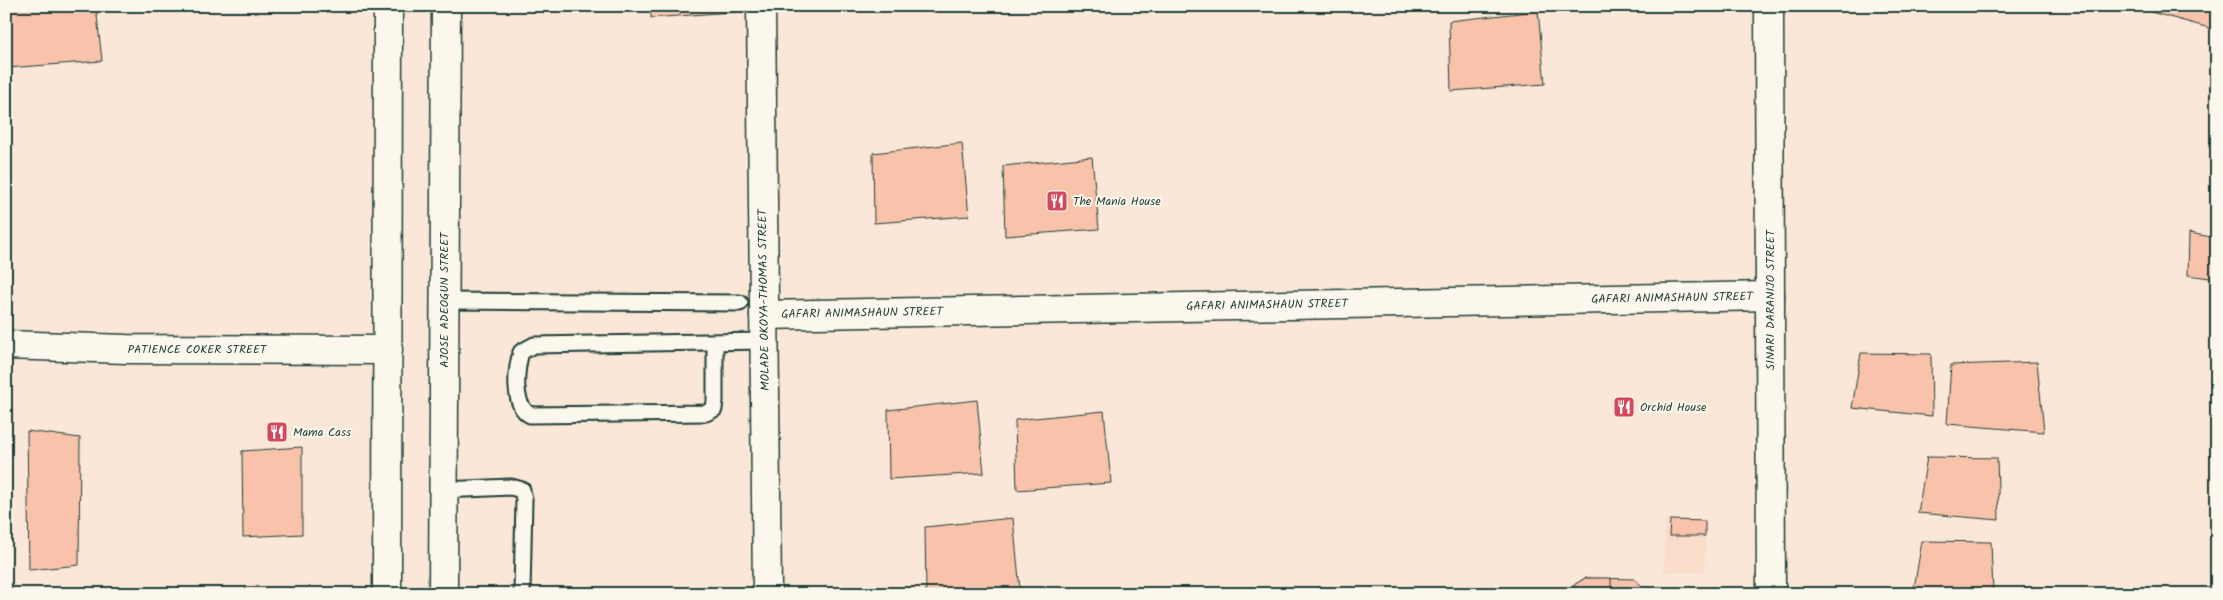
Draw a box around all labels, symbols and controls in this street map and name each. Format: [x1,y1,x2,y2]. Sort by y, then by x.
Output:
restaurant icon: The Mania House [1045,189,1069,213]
place label: The Mania House [1073,192,1161,211]
street label: MOLADE OKOYA-THOMAS STREET [753,207,775,391]
street label: SINARI DARANIJO STREET [1761,228,1780,370]
street label: AJOSE ADEOGUN STREET [435,231,454,368]
street label: GAFARI ANIMASHAUN STREET [1591,287,1755,309]
street label: GAFARI ANIMASHAUN STREET [1186,294,1350,316]
street label: GAFARI ANIMASHAUN STREET [781,302,945,324]
street label: PATIENCE COKER STREET [128,340,268,359]
restaurant icon: Orchid House [1612,395,1636,419]
place label: Orchid House [1640,398,1707,417]
restaurant icon: Mama Cass [265,420,289,444]
place label: Mama Cass [293,423,351,442]

